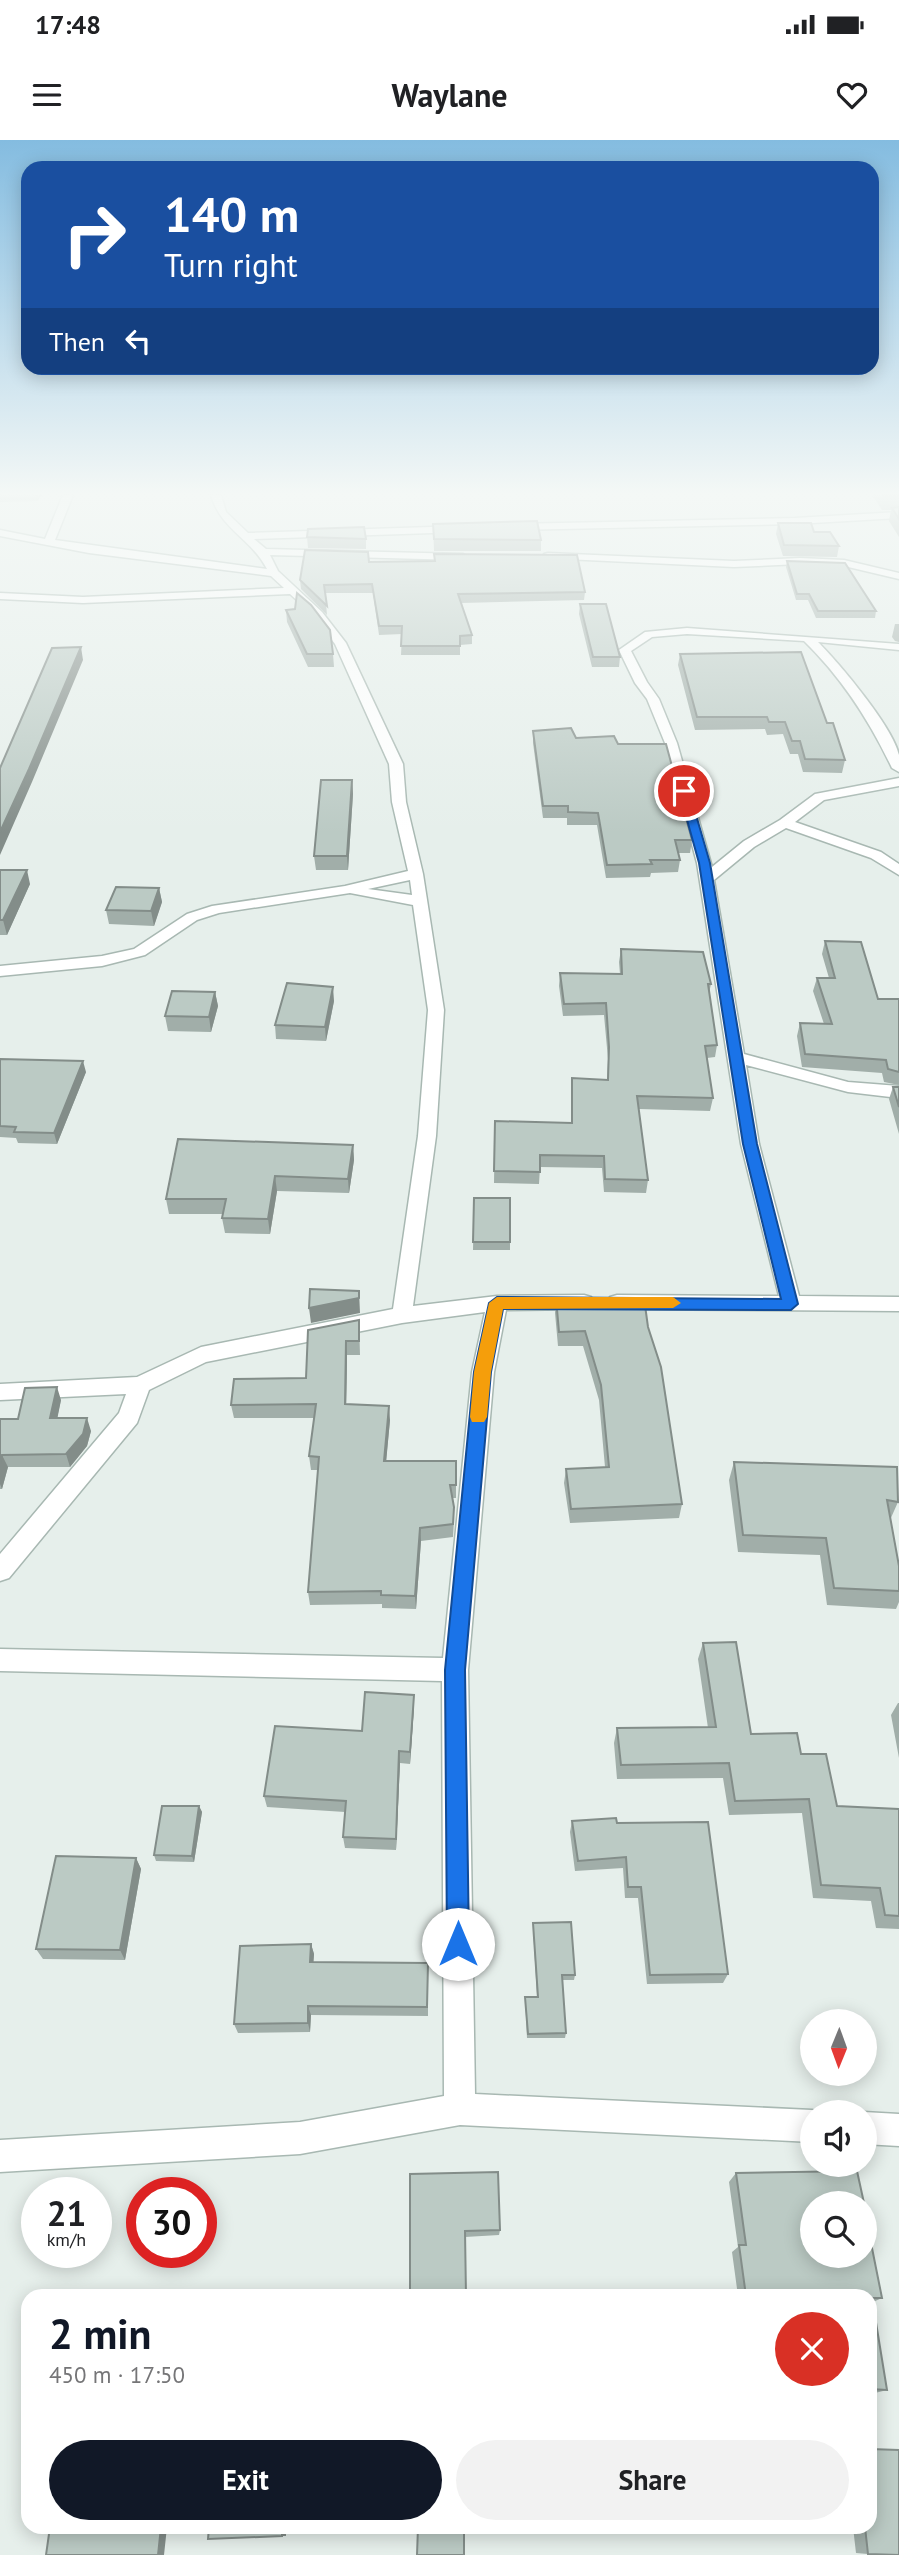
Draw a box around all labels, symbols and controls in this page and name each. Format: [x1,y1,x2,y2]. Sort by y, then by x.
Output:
text: 17:48 [35,8,101,41]
text: Waylane [391,74,508,116]
icon: menu [28,76,66,114]
icon: heart [833,76,871,114]
text: 140 m [164,182,299,246]
icon: right [49,189,140,280]
text: Turn right [164,244,298,286]
icon: left [119,322,157,360]
text: Then [49,325,105,358]
pin [654,761,714,821]
icon: arrive [665,772,703,810]
position arrow [421,1907,495,1981]
north arrow [800,2009,877,2086]
map controls [800,2009,877,2268]
button: sound [800,2100,877,2177]
speed limit sign: 30 [126,2177,217,2268]
text: 21 [47,2190,86,2236]
button: search [800,2191,877,2268]
text: km/h [47,2228,86,2251]
text: 2 min [49,2306,151,2361]
button: close [775,2312,849,2386]
text: 450 m · 17:50 [49,2360,185,2389]
button: Exit [49,2440,442,2520]
button: Share [456,2440,849,2520]

